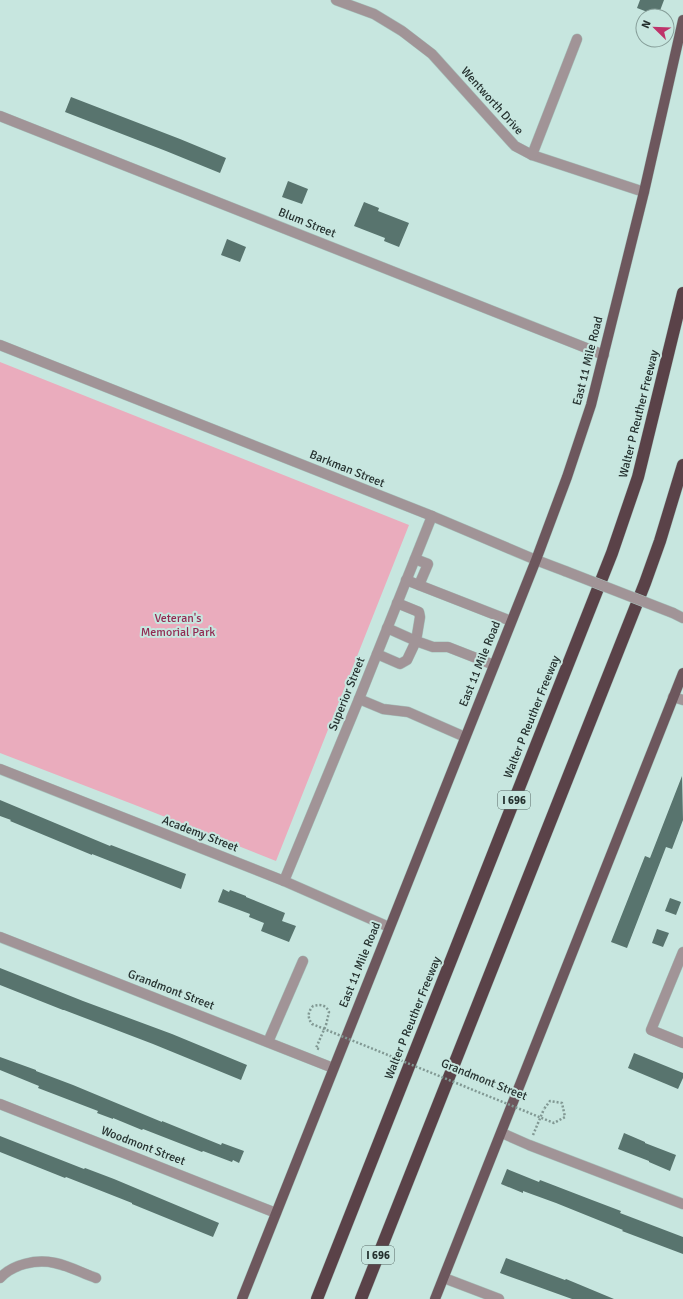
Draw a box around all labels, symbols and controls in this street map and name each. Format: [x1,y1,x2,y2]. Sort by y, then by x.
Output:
north arrow [635,8,675,48]
text: N [639,18,654,30]
street label: Wentworth Drive [458,64,526,138]
street label: Blum Street [276,205,338,241]
street label: East 11 Mile Road [570,315,606,407]
street label: Walter P Reuther Freeway [616,348,662,480]
street label: Barkman Street [307,447,387,491]
park label: Veteran's Memorial Park [141,611,215,640]
street label: East 11 Mile Road [456,619,504,709]
street label: Walter P Reuther Freeway [500,653,564,781]
street label: Superior Street [325,655,369,733]
road number: I 696 [498,791,530,809]
street label: Academy Street [160,813,240,855]
street label: East 11 Mile Road [336,920,384,1010]
street label: Walter P Reuther Freeway [381,954,445,1082]
street label: Grandmont Street [126,967,216,1013]
street label: Grandmont Street [439,1056,529,1104]
street label: Woodmont Street [99,1123,187,1169]
road number: I 696 [362,1246,394,1264]

